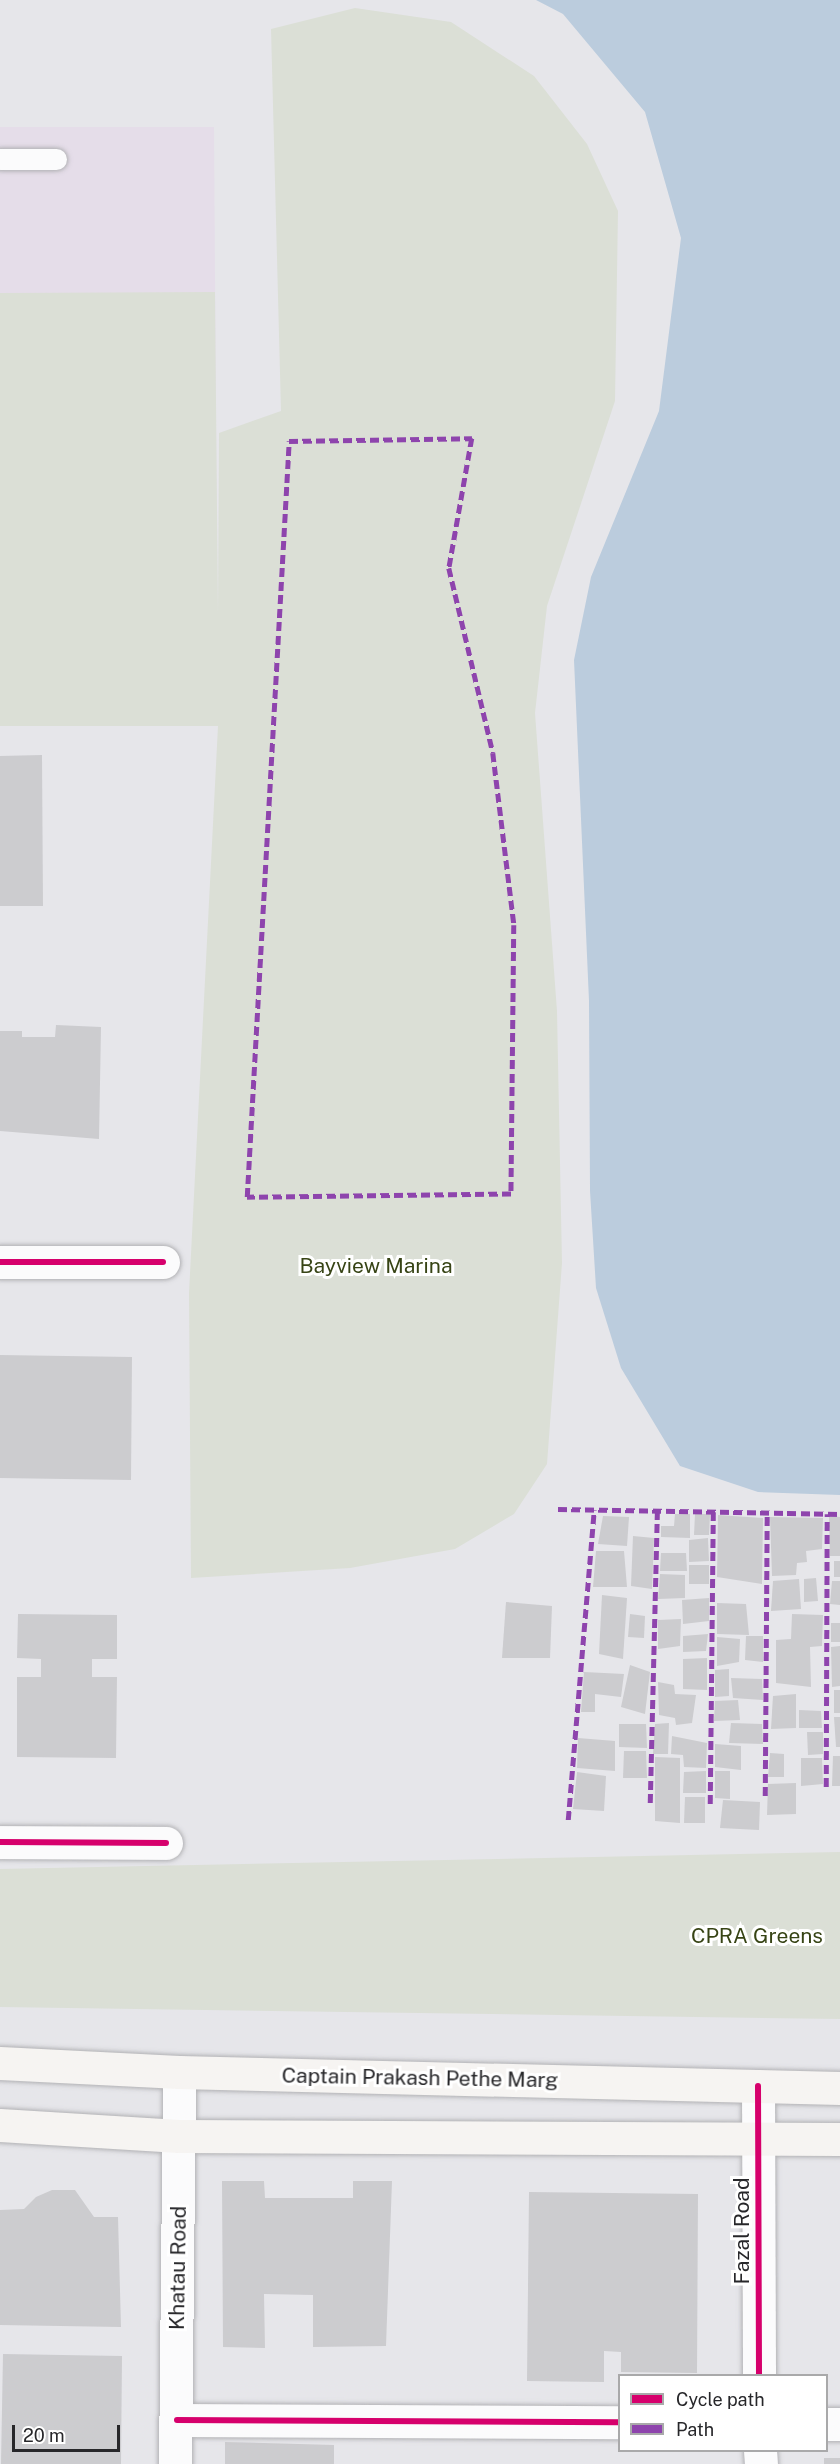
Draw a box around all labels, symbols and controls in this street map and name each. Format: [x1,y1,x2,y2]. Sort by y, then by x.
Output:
park label: Bayview Marina [299,1253,453,1279]
park label: CPRA Greens [691,1923,823,1949]
street label: Captain Prakash Pethe Marg [281,2063,559,2093]
street label: Fazal Road [729,2178,755,2284]
street label: Khatau Road [164,2206,192,2330]
legend [618,2374,828,2452]
text: Cycle path [676,2389,765,2410]
scale bar [15,2413,123,2451]
text: Path [676,2419,714,2440]
text: 20 m [23,2425,65,2446]

